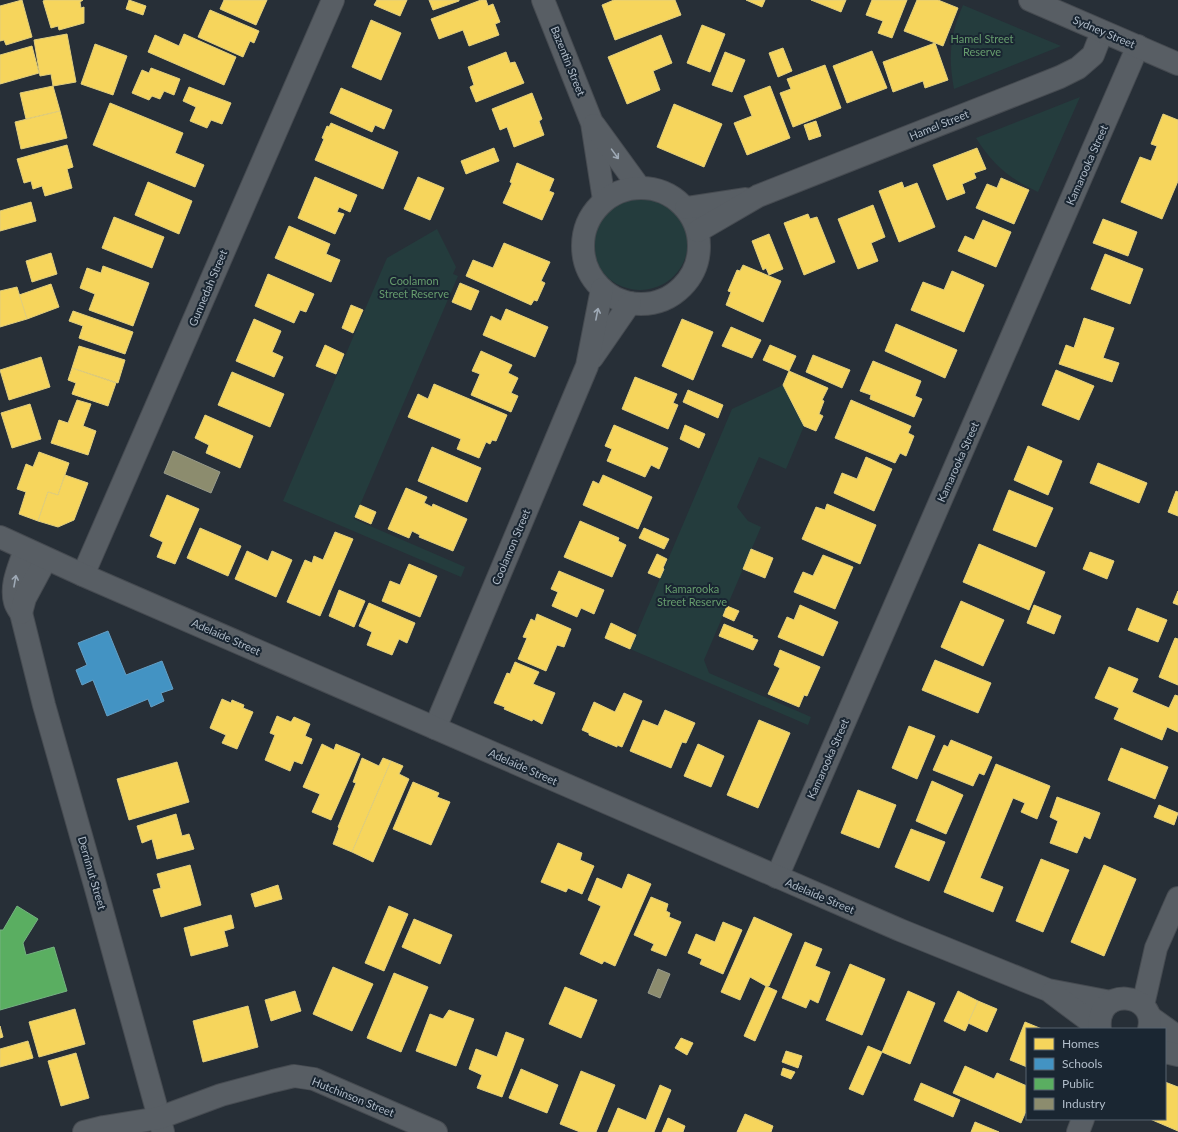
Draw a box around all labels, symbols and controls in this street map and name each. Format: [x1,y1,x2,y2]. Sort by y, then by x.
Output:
street label: Sydney Street [1071,13,1137,51]
street label: Bazentin Street [549,24,588,98]
park label: Hamel Street Reserve [951,32,1014,58]
street label: Hamel Street [907,107,970,142]
street label: Kamarooka Street [1063,123,1110,207]
one-way arrow [611,149,619,160]
street label: Gunnedah Street [186,248,230,328]
park label: Coolamon Street Reserve [379,274,449,300]
one-way arrow [594,308,602,321]
street label: Kamarooka Street [934,420,981,504]
street label: Coolamon Street [489,507,532,587]
one-way arrow [12,575,20,588]
park label: Kamarooka Street Reserve [657,582,727,608]
street label: Adelaide Street [190,616,263,658]
street label: Kamarooka Street [804,717,851,801]
street label: Adelaide Street [487,746,560,788]
street label: Derrimut Street [76,835,109,911]
street label: Adelaide Street [784,875,857,916]
legend [1026,1028,1166,1120]
text: Homes [1062,1036,1099,1051]
text: Schools [1062,1056,1103,1071]
street label: Hutchinson Street [310,1074,396,1119]
text: Public [1062,1076,1094,1091]
text: Industry [1062,1096,1106,1111]

